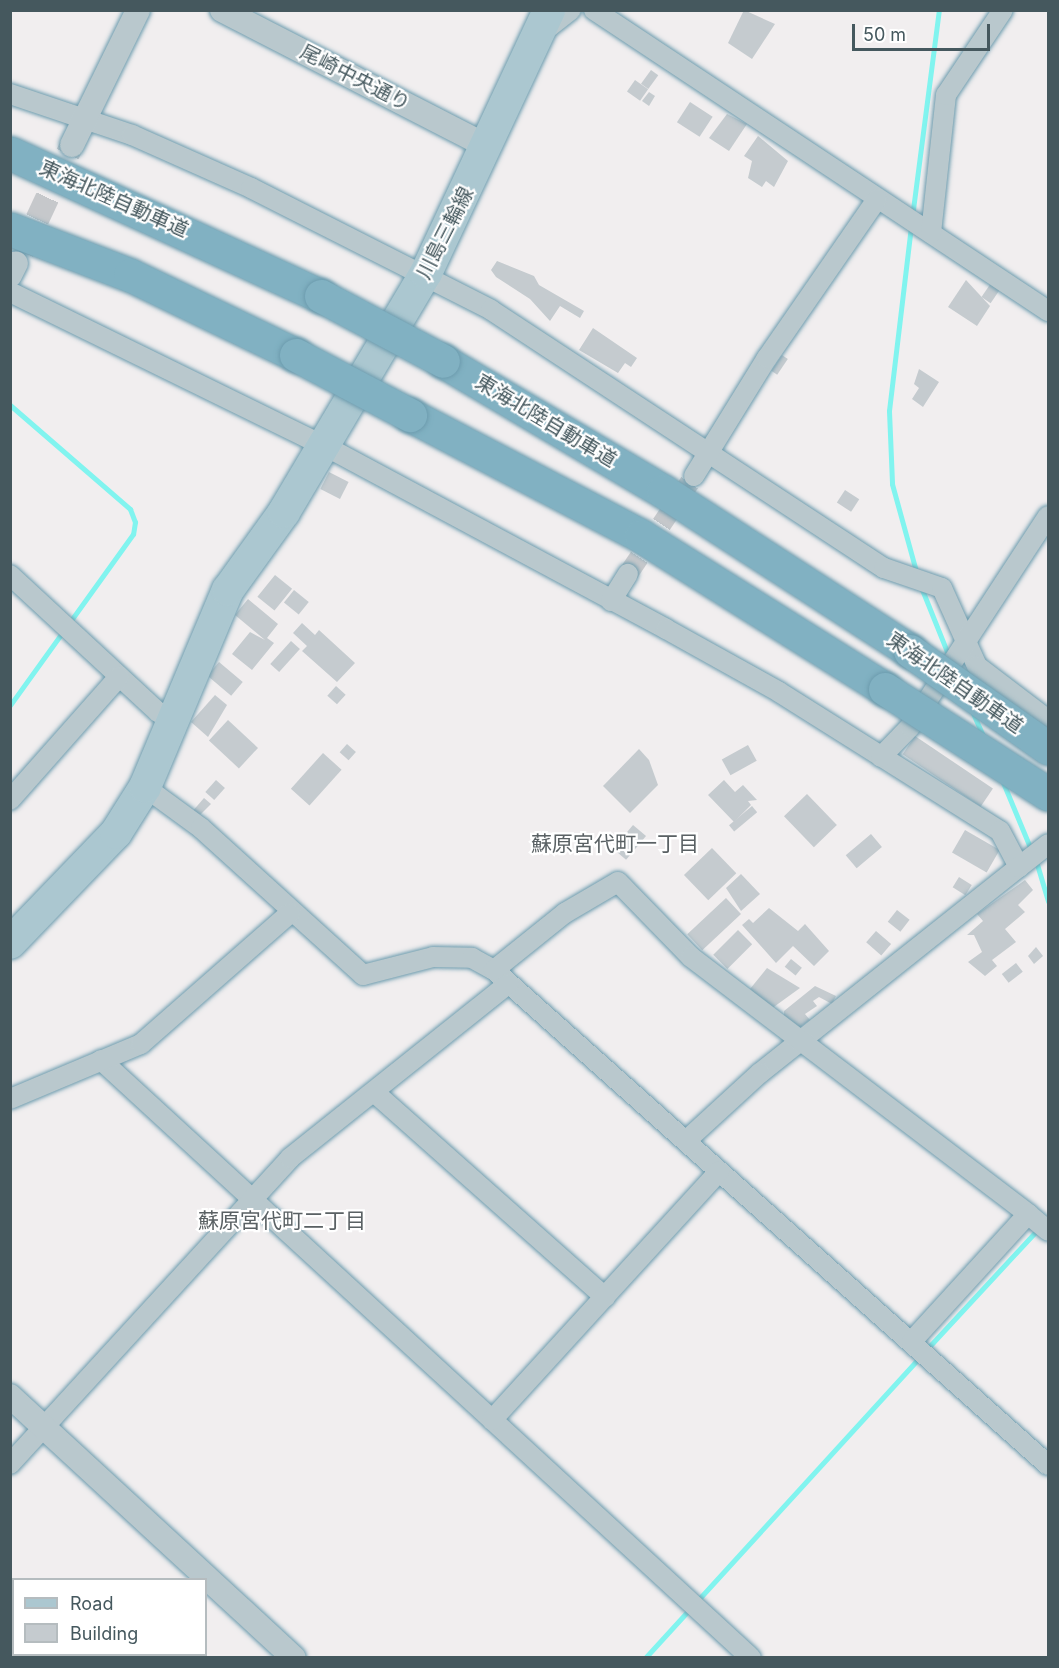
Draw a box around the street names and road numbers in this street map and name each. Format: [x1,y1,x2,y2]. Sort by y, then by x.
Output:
street label: 尾崎中央通り [296,40,414,116]
street label: 東海北陸自動車道 [36,155,192,243]
street label: 川島三輪線 [412,183,478,283]
street label: 東海北陸自動車道 [471,370,621,472]
street label: 東海北陸自動車道 [883,627,1027,739]

